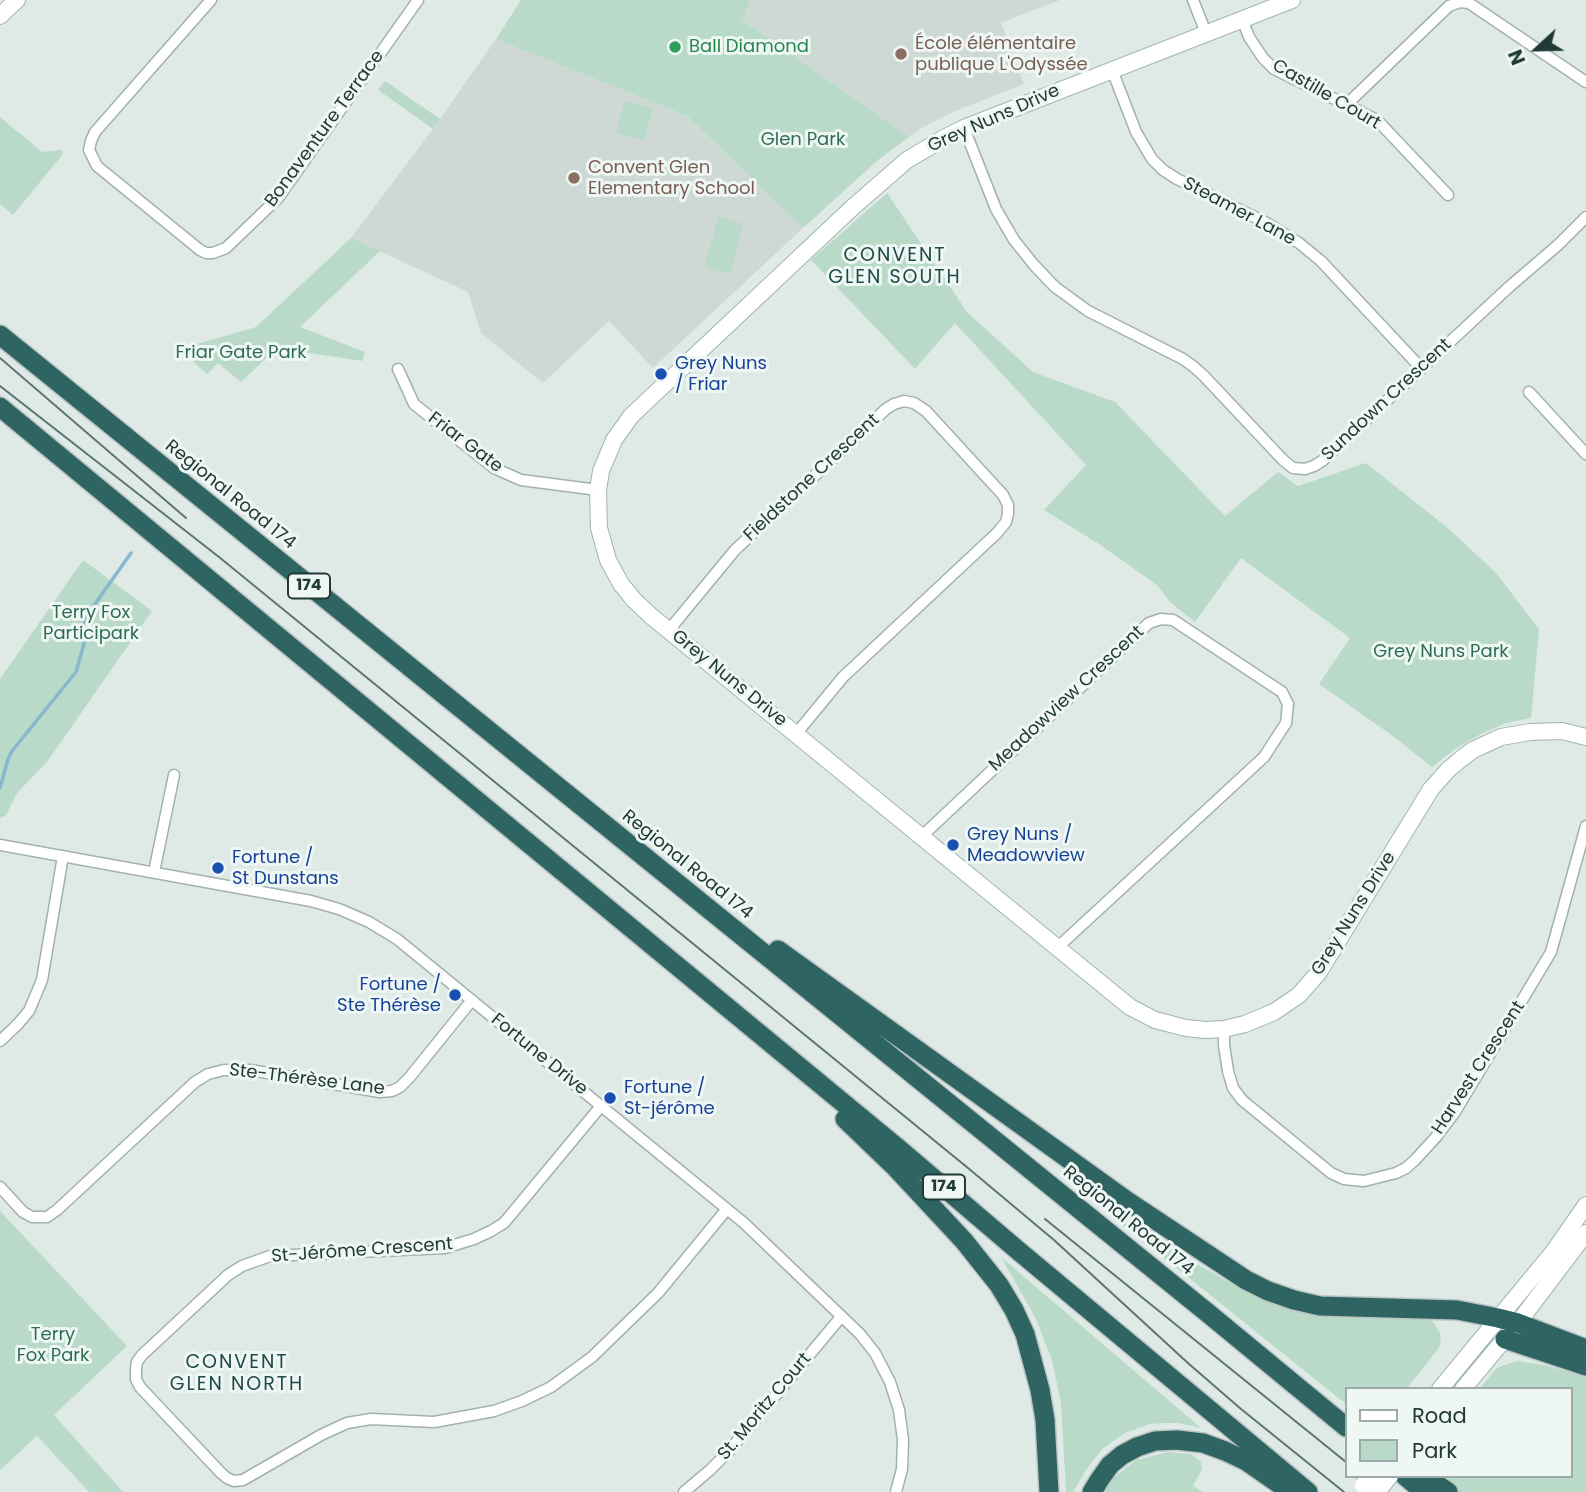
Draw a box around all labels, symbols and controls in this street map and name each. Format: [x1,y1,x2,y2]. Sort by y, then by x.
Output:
north arrow [1502,14,1572,84]
place label: École élémentaire publique L'Odyssée [915,33,1088,76]
place label: Ball Diamond [689,36,809,58]
marker: Ball Diamond [667,39,683,55]
text: N [1502,45,1532,69]
street label: Bonaventure Terrace [261,46,389,212]
marker: École élémentaire publique L'Odyssée [893,46,909,62]
street label: Castille Court [1268,55,1384,135]
street label: Grey Nuns Drive [925,80,1063,158]
park label: Glen Park [761,129,845,151]
place label: Convent Glen Elementary School [588,157,755,200]
marker: Convent Glen Elementary School [566,170,582,186]
street label: Steamer Lane [1179,173,1299,251]
district label: CONVENT GLEN SOUTH [829,245,961,289]
street label: Sundown Crescent [1318,334,1456,466]
park label: Friar Gate Park [175,342,307,364]
place label: Grey Nuns / Friar [675,353,767,396]
marker: Grey Nuns / Friar [653,366,669,382]
street label: Friar Gate [423,408,507,478]
street label: Fieldstone Crescent [740,410,884,546]
street label: Regional Road 174 [160,436,300,554]
road number: 174 [288,573,330,598]
park label: Terry Fox Participark [43,602,139,644]
street label: Meadowview Crescent [985,622,1149,776]
street label: Grey Nuns Drive [667,626,791,732]
park label: Grey Nuns Park [1373,641,1509,663]
street label: Regional Road 174 [617,806,757,924]
place label: Grey Nuns / Meadowview [967,824,1085,866]
marker: Grey Nuns / Meadowview [945,837,961,853]
place label: Fortune / St Dunstans [232,847,339,890]
street label: Grey Nuns Drive [1307,848,1401,980]
marker: Fortune / St Dunstans [210,860,226,876]
place label: Fortune / Ste Thérèse [337,974,441,1016]
marker: Fortune / Ste Thérèse [447,987,463,1003]
street label: Harvest Crescent [1428,997,1530,1139]
street label: Fortune Drive [486,1009,592,1101]
street label: Ste-Thérèse Lane [228,1060,386,1100]
place label: Fortune / St-jérôme [624,1077,715,1120]
marker: Fortune / St-jérôme [602,1090,618,1106]
street label: Regional Road 174 [1058,1162,1198,1280]
road number: 174 [923,1175,965,1200]
street label: St-Jérôme Crescent [271,1234,453,1268]
park label: Terry Fox Park [17,1324,89,1366]
street label: St. Moritz Court [714,1349,816,1465]
district label: CONVENT GLEN NORTH [171,1352,303,1396]
legend [1344,1387,1572,1478]
text: Road [1412,1401,1467,1430]
text: Park [1412,1436,1457,1465]

